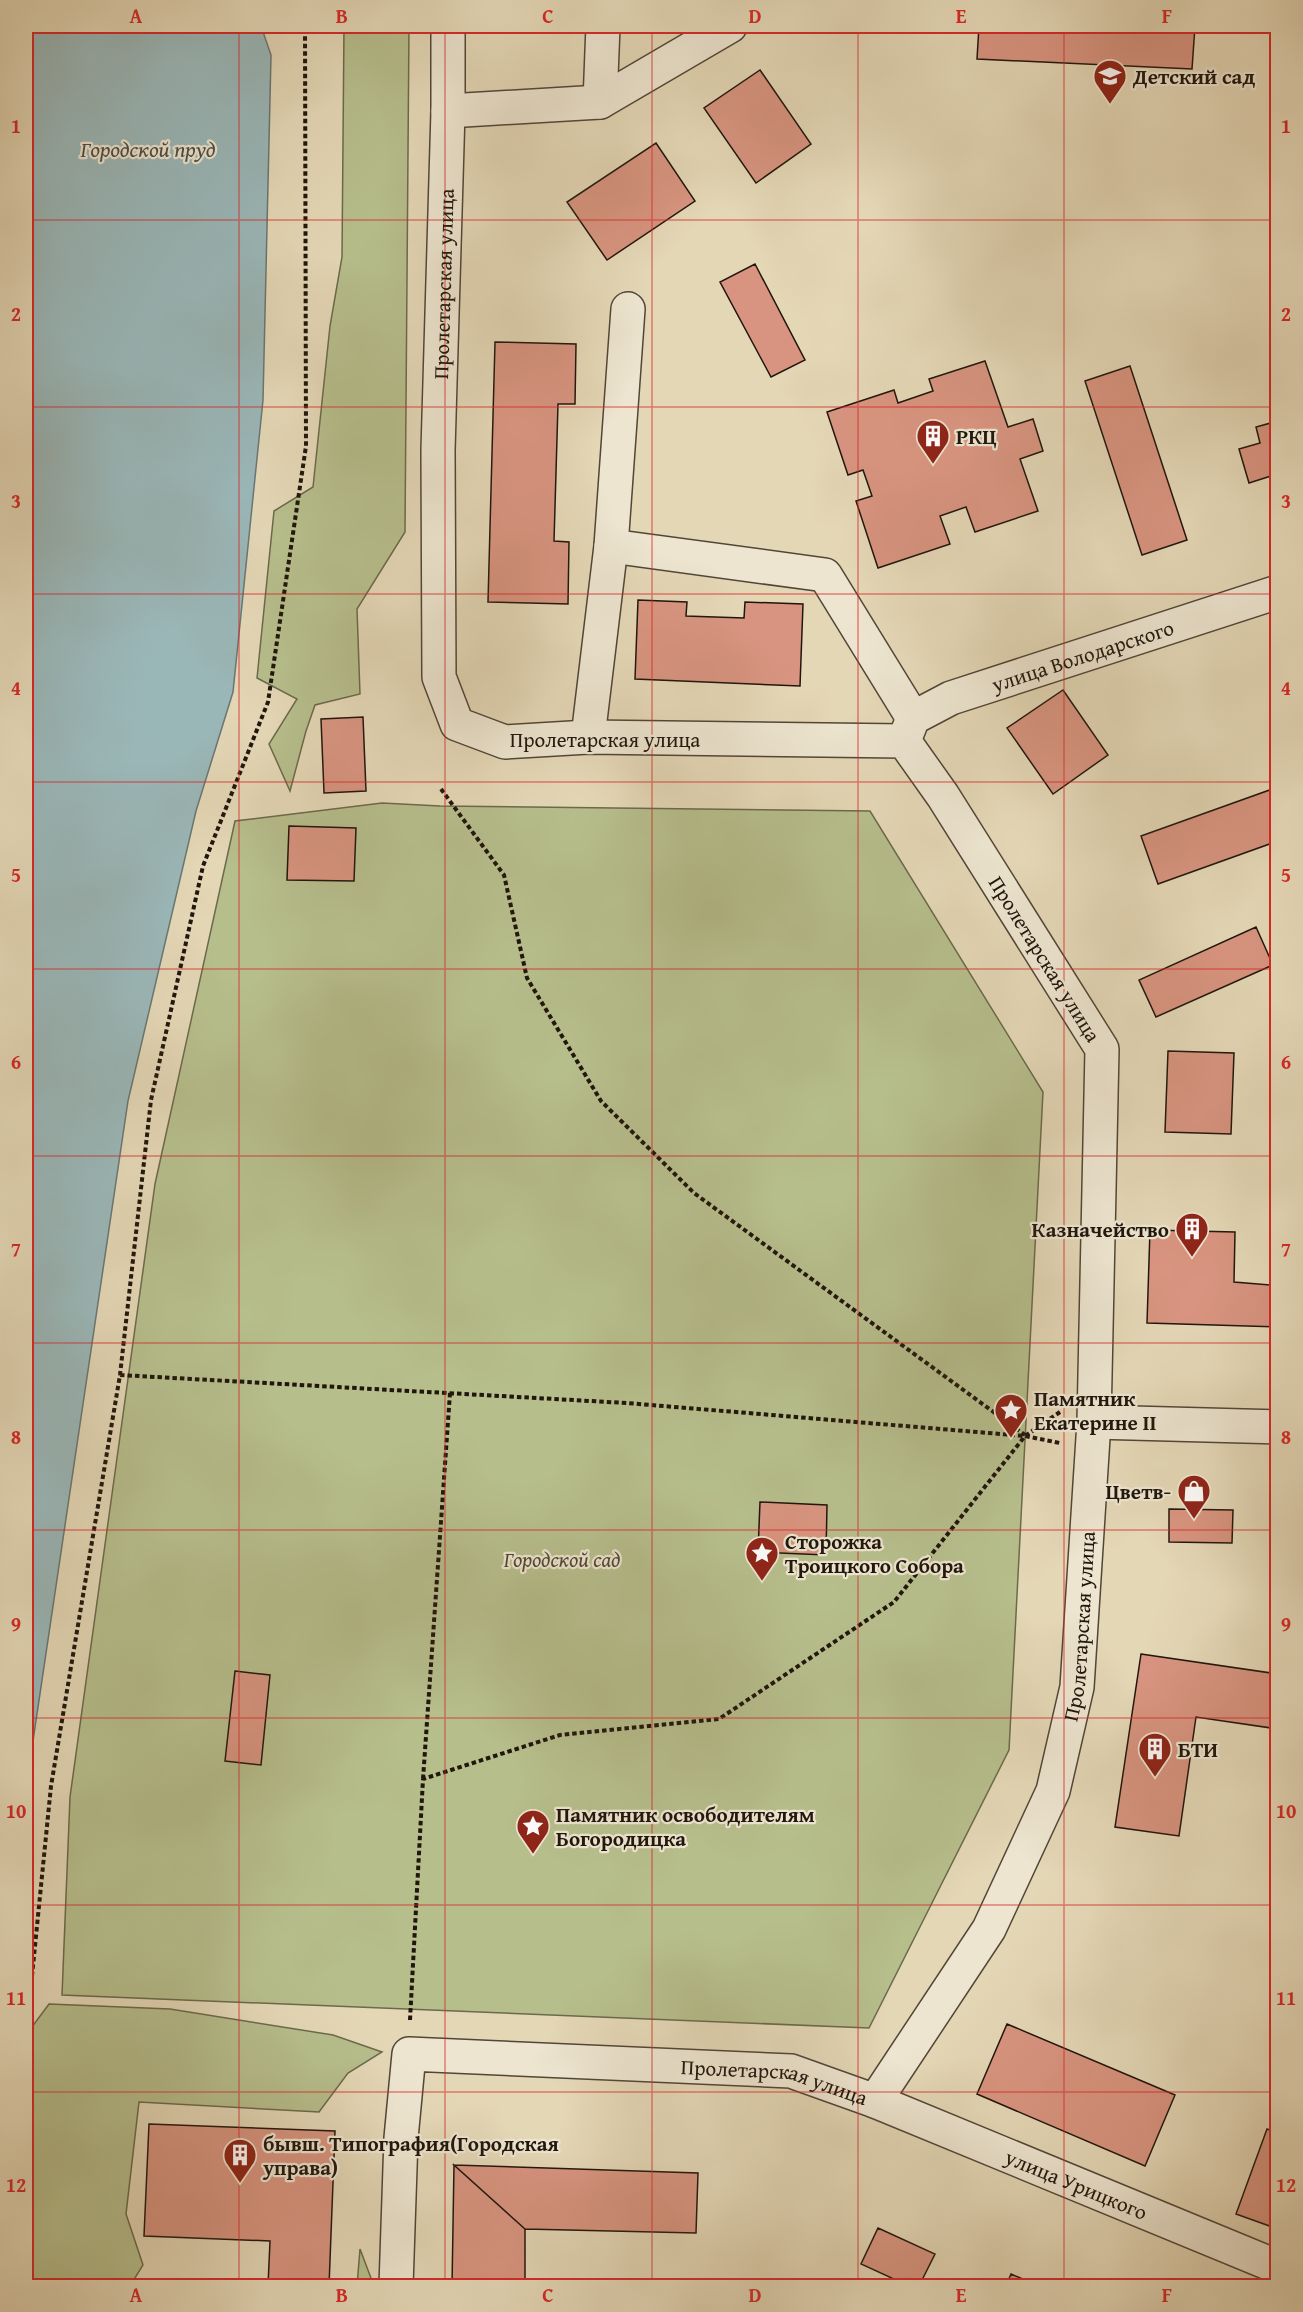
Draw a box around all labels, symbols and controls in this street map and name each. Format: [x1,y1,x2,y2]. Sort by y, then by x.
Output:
text: A [130,1,143,30]
text: B [336,1,348,30]
text: C [542,1,554,30]
text: D [748,1,762,30]
text: E [956,1,967,30]
text: F [1162,1,1172,30]
school or university icon: Детский сад [1092,58,1128,105]
place label: Детский сад [1132,61,1255,92]
text: 1 [11,111,21,140]
text: 1 [1281,111,1291,140]
water label: Городской пруд [79,133,216,165]
street label: Пролетарская улица [425,188,461,380]
text: 2 [11,299,21,328]
text: 2 [1281,299,1291,328]
building icon: РКЦ [915,418,951,465]
place label: РКЦ [956,421,997,452]
text: 3 [11,486,21,515]
text: 3 [1281,486,1291,515]
street label: улица Володарского [987,611,1178,700]
text: 4 [11,673,21,702]
text: 4 [1281,673,1291,702]
street label: Пролетарская улица [510,724,700,755]
text: 5 [11,860,21,889]
text: 5 [1281,860,1291,889]
street label: Пролетарская улица [981,870,1109,1048]
text: 6 [11,1047,21,1076]
text: 6 [1281,1047,1291,1076]
building icon: Казначейство [1174,1211,1210,1258]
place label: Казначейство [1032,1214,1169,1245]
text: 7 [11,1234,21,1263]
text: 7 [1281,1234,1291,1263]
place label: Памятник Екатерине II [1034,1383,1157,1438]
place icon: Памятник Екатерине II [993,1392,1029,1439]
text: 8 [11,1422,21,1451]
text: 8 [1281,1422,1291,1451]
shop icon: Цветв- [1176,1473,1212,1520]
place label: Цветв- [1105,1476,1171,1507]
place label: Сторожка Троицкого Собора [785,1526,964,1581]
street label: Пролетарская улица [1054,1530,1102,1724]
place icon: Сторожка Троицкого Собора [744,1535,780,1582]
park label: Городской сад [503,1544,620,1575]
text: 9 [11,1609,21,1638]
text: 9 [1281,1609,1291,1638]
building icon: БТИ [1137,1731,1173,1778]
place label: БТИ [1178,1734,1218,1765]
text: 10 [6,1796,26,1825]
text: 10 [1276,1796,1296,1825]
place label: Памятник освободителям Богородицка [556,1799,815,1854]
place icon: Памятник освободителям Богородицка [515,1808,551,1855]
text: 11 [6,1983,26,2012]
text: 11 [1276,1983,1296,2012]
street label: Пролетарская улица [680,2051,872,2113]
place label: бывш. Типография(Городская управа) [262,2128,559,2183]
building icon: бывш. Типография(Городская управа) [222,2137,258,2184]
street label: улица Урицкого [1000,2141,1152,2227]
text: 12 [6,2170,26,2199]
text: 12 [1276,2170,1296,2199]
text: A [130,2280,143,2309]
text: B [336,2280,348,2309]
text: C [542,2280,554,2309]
text: D [748,2280,762,2309]
text: E [956,2280,967,2309]
text: F [1162,2280,1172,2309]

